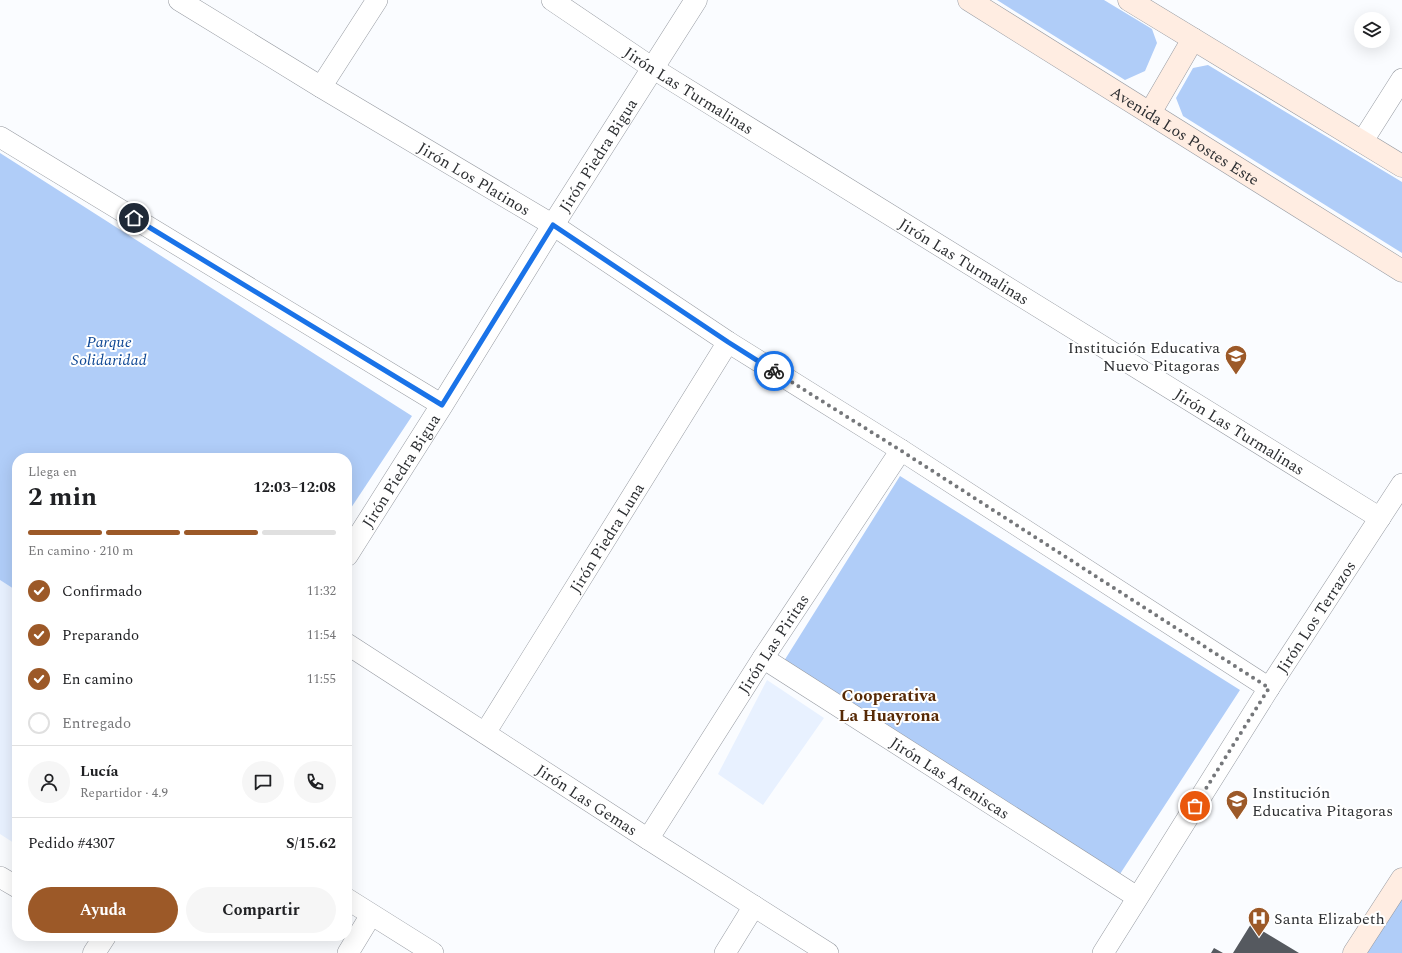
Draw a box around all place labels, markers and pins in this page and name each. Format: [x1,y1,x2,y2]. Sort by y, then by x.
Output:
pin [117,201,151,235]
place label: Institución Educativa Nuevo Pitagoras [1068,336,1220,378]
school or university icon: Institución Educativa Nuevo Pitagoras [1223,343,1249,376]
place label: Institución Educativa Pitagoras [1252,781,1393,823]
school or university icon: Institución Educativa Pitagoras [1224,788,1250,821]
pin [1178,789,1212,823]
hospital icon: Santa Elizabeth [1246,905,1272,938]
place label: Santa Elizabeth [1274,907,1385,931]

